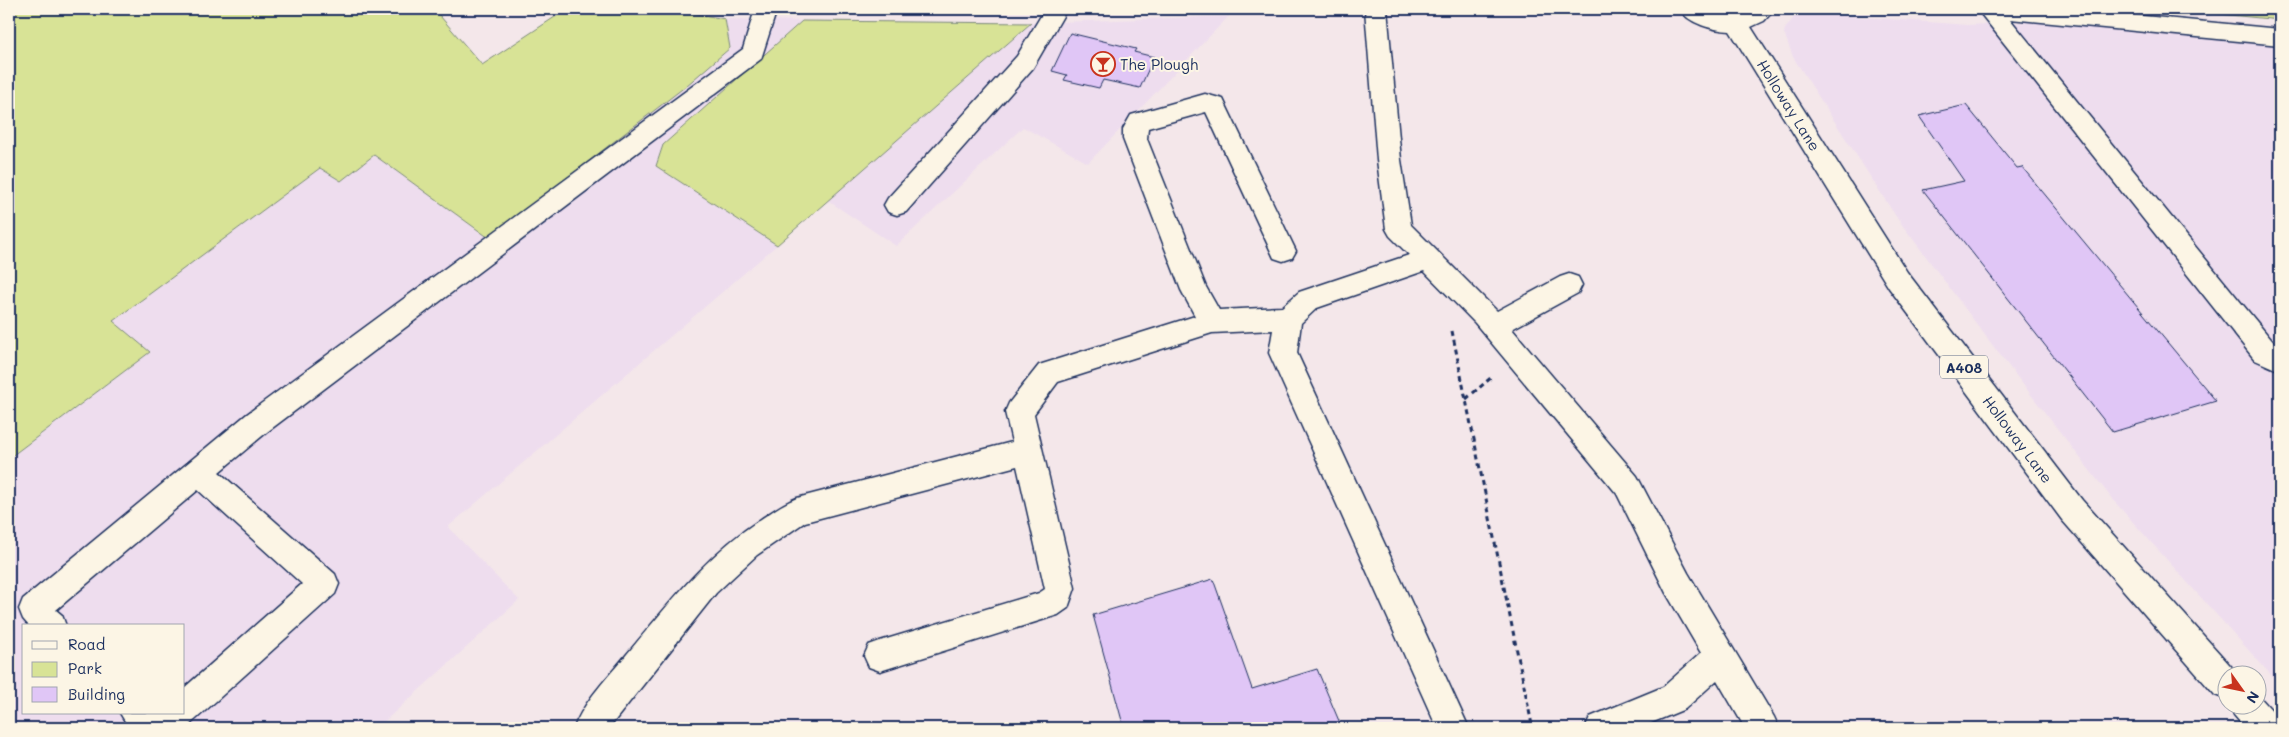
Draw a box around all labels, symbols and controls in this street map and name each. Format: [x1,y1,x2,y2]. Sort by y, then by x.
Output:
bar icon: The Plough [1090,51,1116,77]
place label: The Plough [1120,54,1198,74]
street label: Holloway Lane [1753,55,1825,155]
road number: A408 [1940,356,1988,378]
street label: Holloway Lane [1979,391,2057,487]
legend [22,624,185,714]
text: Road [68,634,105,654]
text: Park [68,658,102,678]
north arrow [2216,664,2266,714]
text: Building [68,684,125,704]
text: N [2242,688,2264,707]

